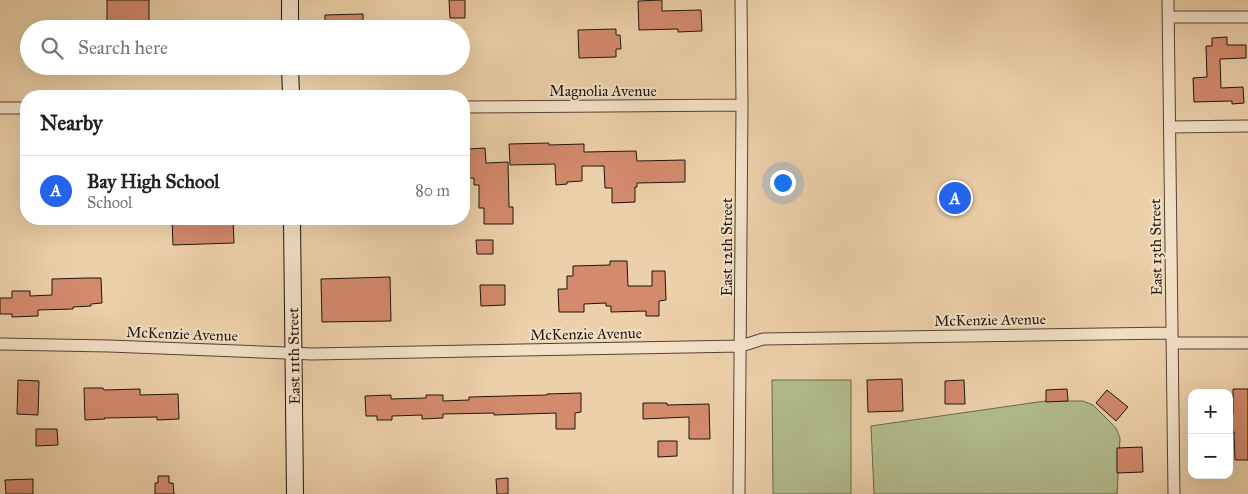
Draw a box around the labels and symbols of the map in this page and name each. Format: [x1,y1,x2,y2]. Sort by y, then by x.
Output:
street label: Magnolia Avenue [549,82,657,100]
your location [770,170,796,196]
pin: A [939,179,971,217]
street label: East 12th Street [718,197,736,296]
street label: East 13th Street [1146,198,1166,296]
street label: East 11th Street [284,307,304,405]
street label: McKenzie Avenue [934,310,1046,330]
street label: McKenzie Avenue [126,323,238,345]
street label: McKenzie Avenue [530,324,642,344]

